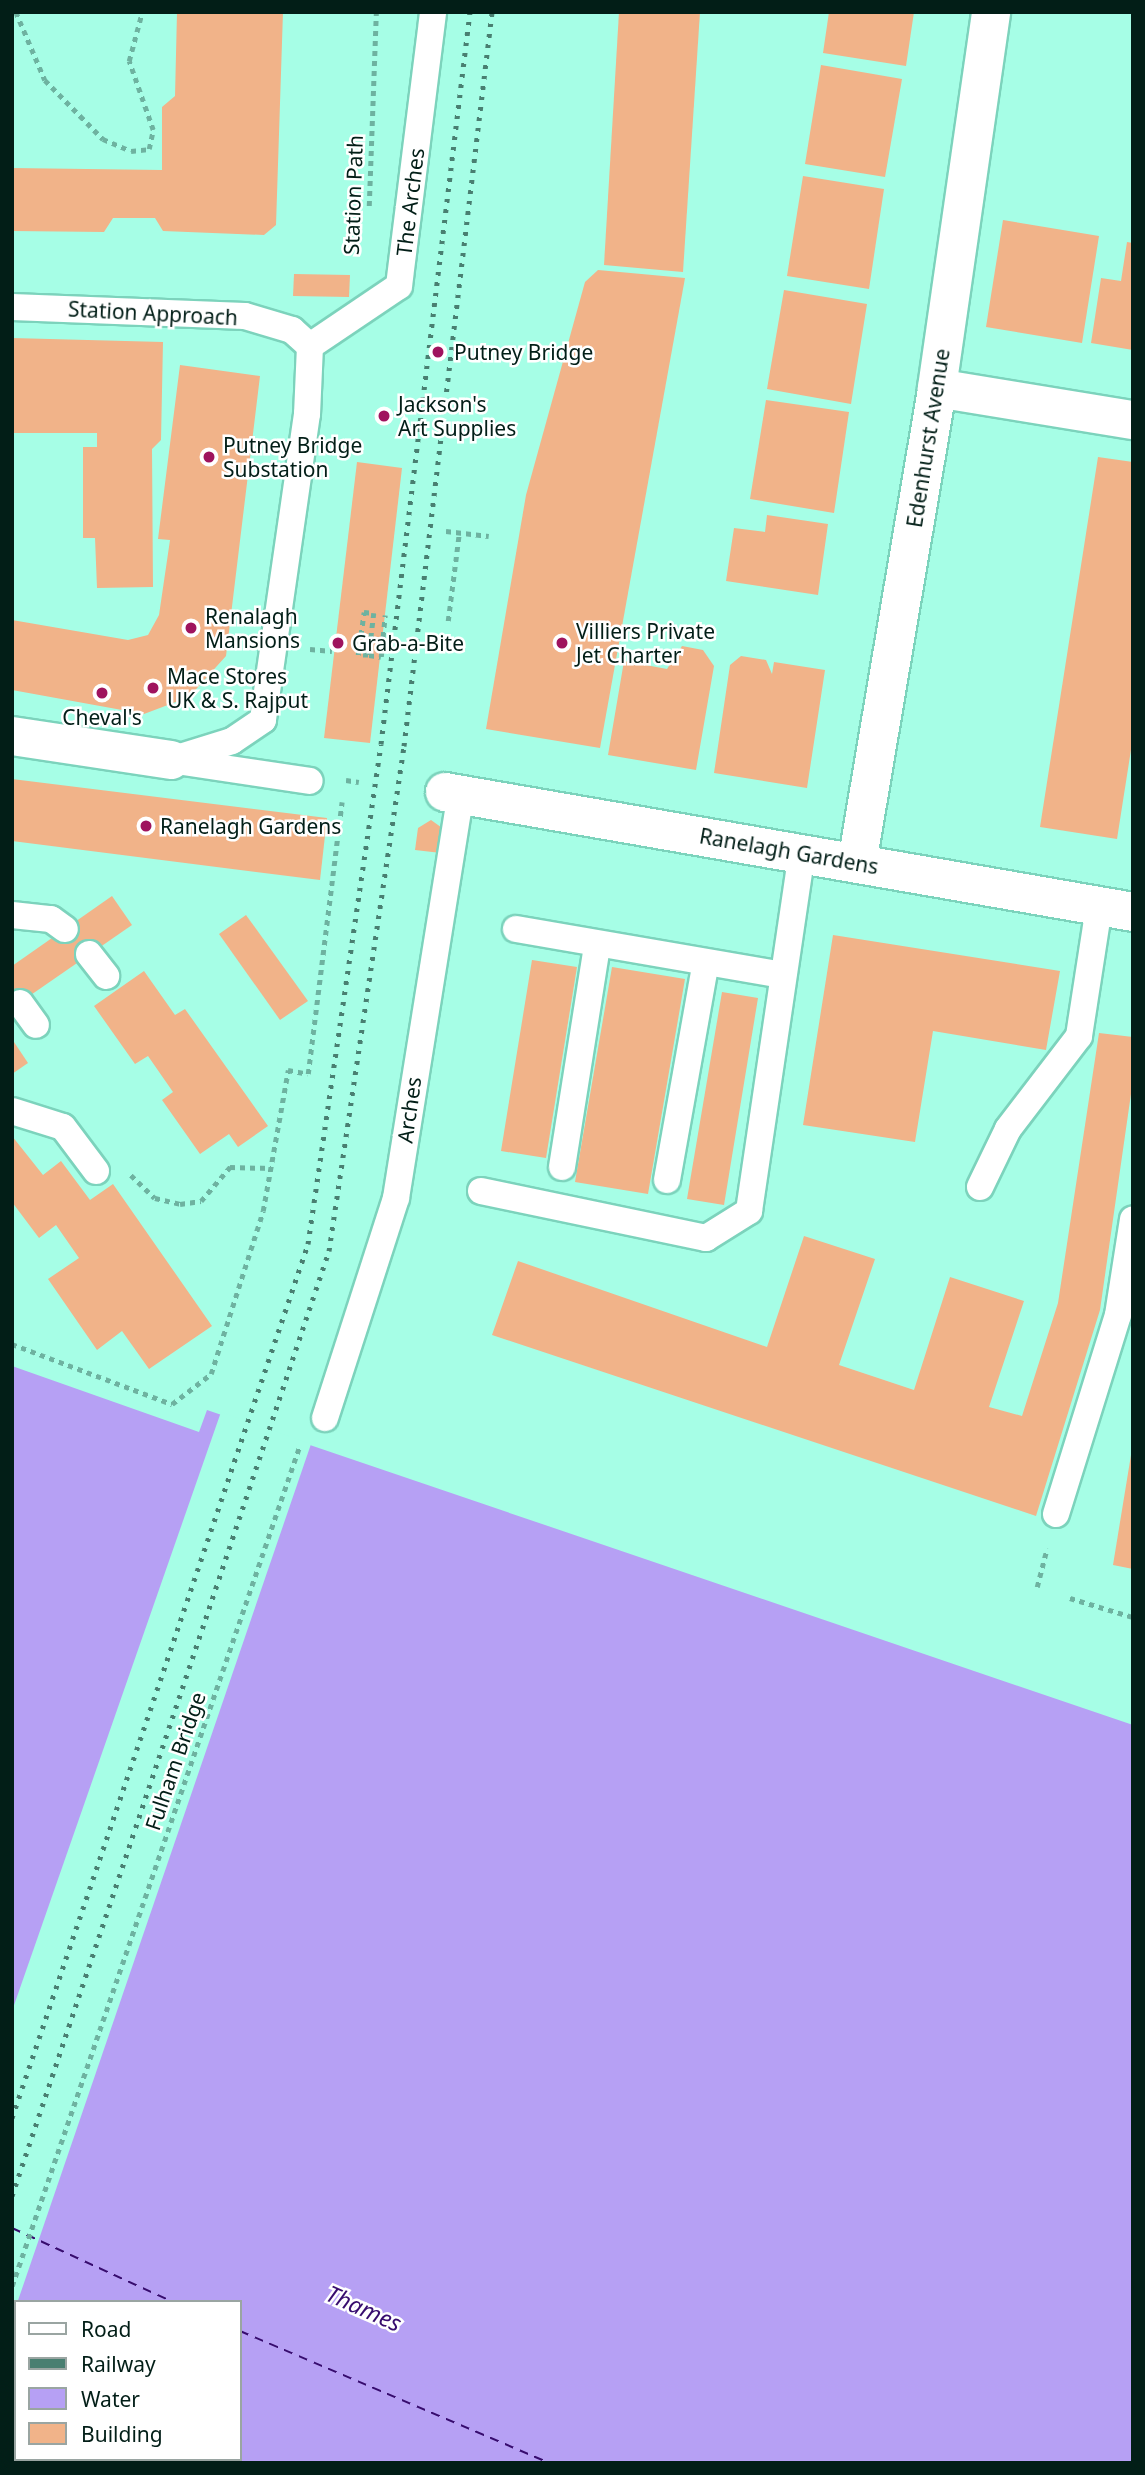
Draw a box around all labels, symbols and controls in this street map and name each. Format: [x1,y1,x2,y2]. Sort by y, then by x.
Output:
street label: Station Path [338,135,368,255]
street label: The Arches [391,147,429,257]
street label: Station Approach [67,296,239,330]
place label: Putney Bridge [454,339,593,365]
marker: Putney Bridge [428,342,448,362]
street label: Edenhurst Avenue [901,347,955,529]
place label: Jackson's Art Supplies [398,391,516,441]
marker: Jackson's Art Supplies [376,408,392,424]
place label: Putney Bridge Substation [223,432,362,482]
marker: Putney Bridge Substation [201,449,217,465]
place label: Renalagh Mansions [205,603,300,653]
place label: Villiers Private Jet Charter [576,618,715,668]
marker: Renalagh Mansions [183,620,199,636]
place label: Grab-a-Bite [352,630,464,656]
marker: Grab-a-Bite [330,635,346,651]
marker: Villiers Private Jet Charter [554,635,570,651]
place label: Mace Stores UK & S. Rajput [167,663,308,713]
marker: Mace Stores UK & S. Rajput [145,680,161,696]
marker: Cheval's [94,685,110,701]
place label: Cheval's [62,704,142,730]
place label: Ranelagh Gardens [160,813,341,839]
marker: Ranelagh Gardens [138,818,154,834]
street label: Ranelagh Gardens [698,823,880,879]
street label: Arches [392,1075,426,1145]
street label: Fulham Bridge [140,1689,210,1833]
water label: Thames [322,2279,406,2337]
legend [14,2300,242,2461]
text: Road [81,2315,131,2343]
text: Railway [81,2350,156,2378]
text: Water [81,2385,140,2413]
text: Building [81,2420,163,2448]

